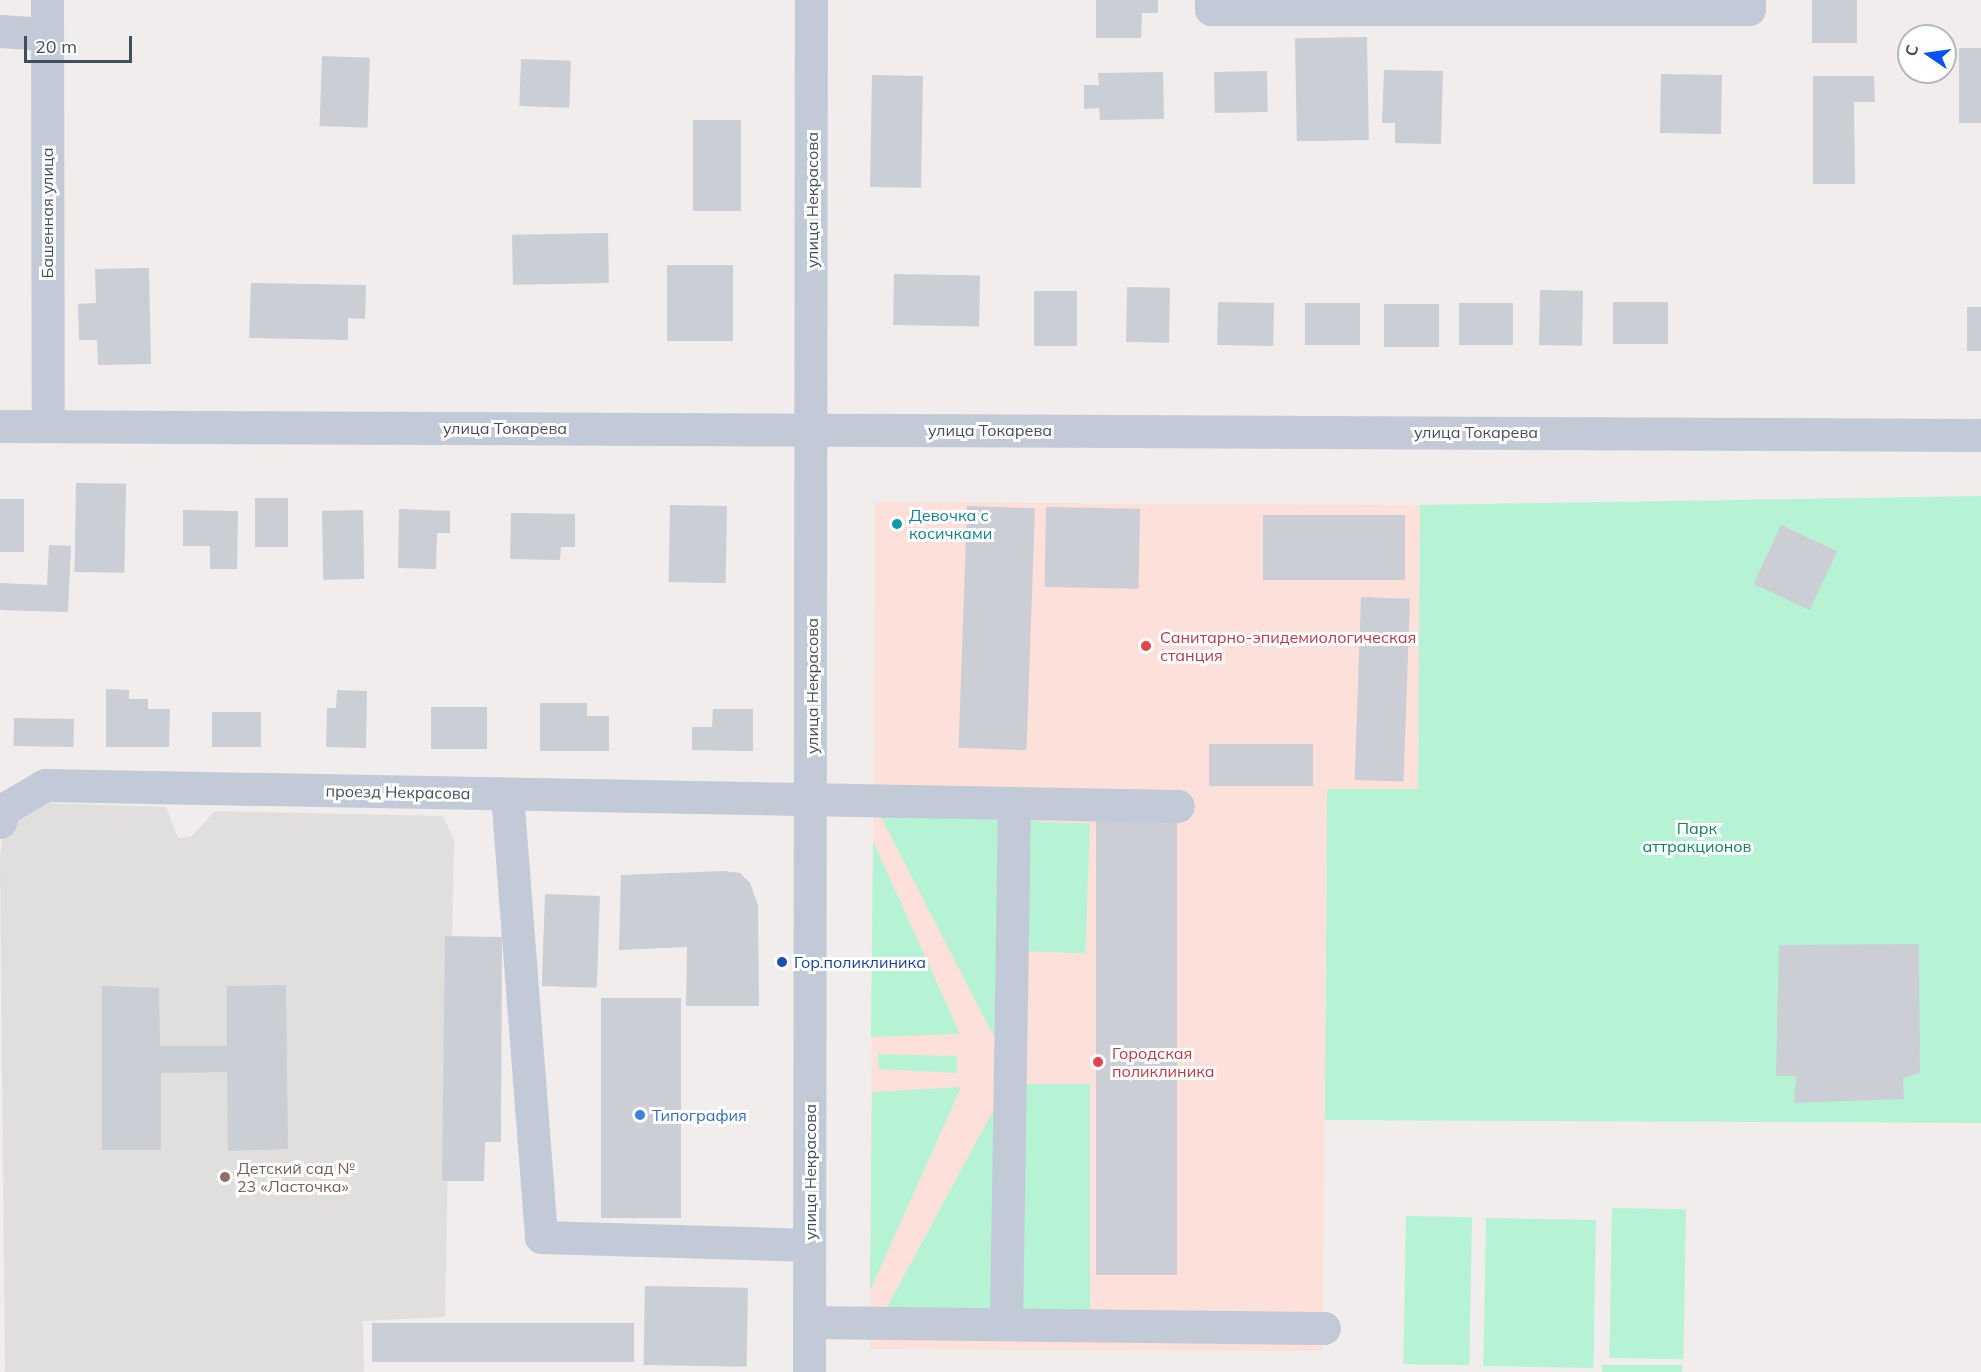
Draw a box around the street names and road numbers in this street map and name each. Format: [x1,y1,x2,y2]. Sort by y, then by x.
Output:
street label: улица Некрасова [802,132,822,268]
street label: Башенная улица [37,147,57,279]
street label: улица Токарева [443,418,567,438]
street label: улица Токарева [928,420,1052,440]
street label: улица Токарева [1414,422,1538,442]
street label: улица Некрасова [802,618,822,754]
street label: проезд Некрасова [325,781,471,803]
street label: улица Некрасова [800,1104,820,1240]

